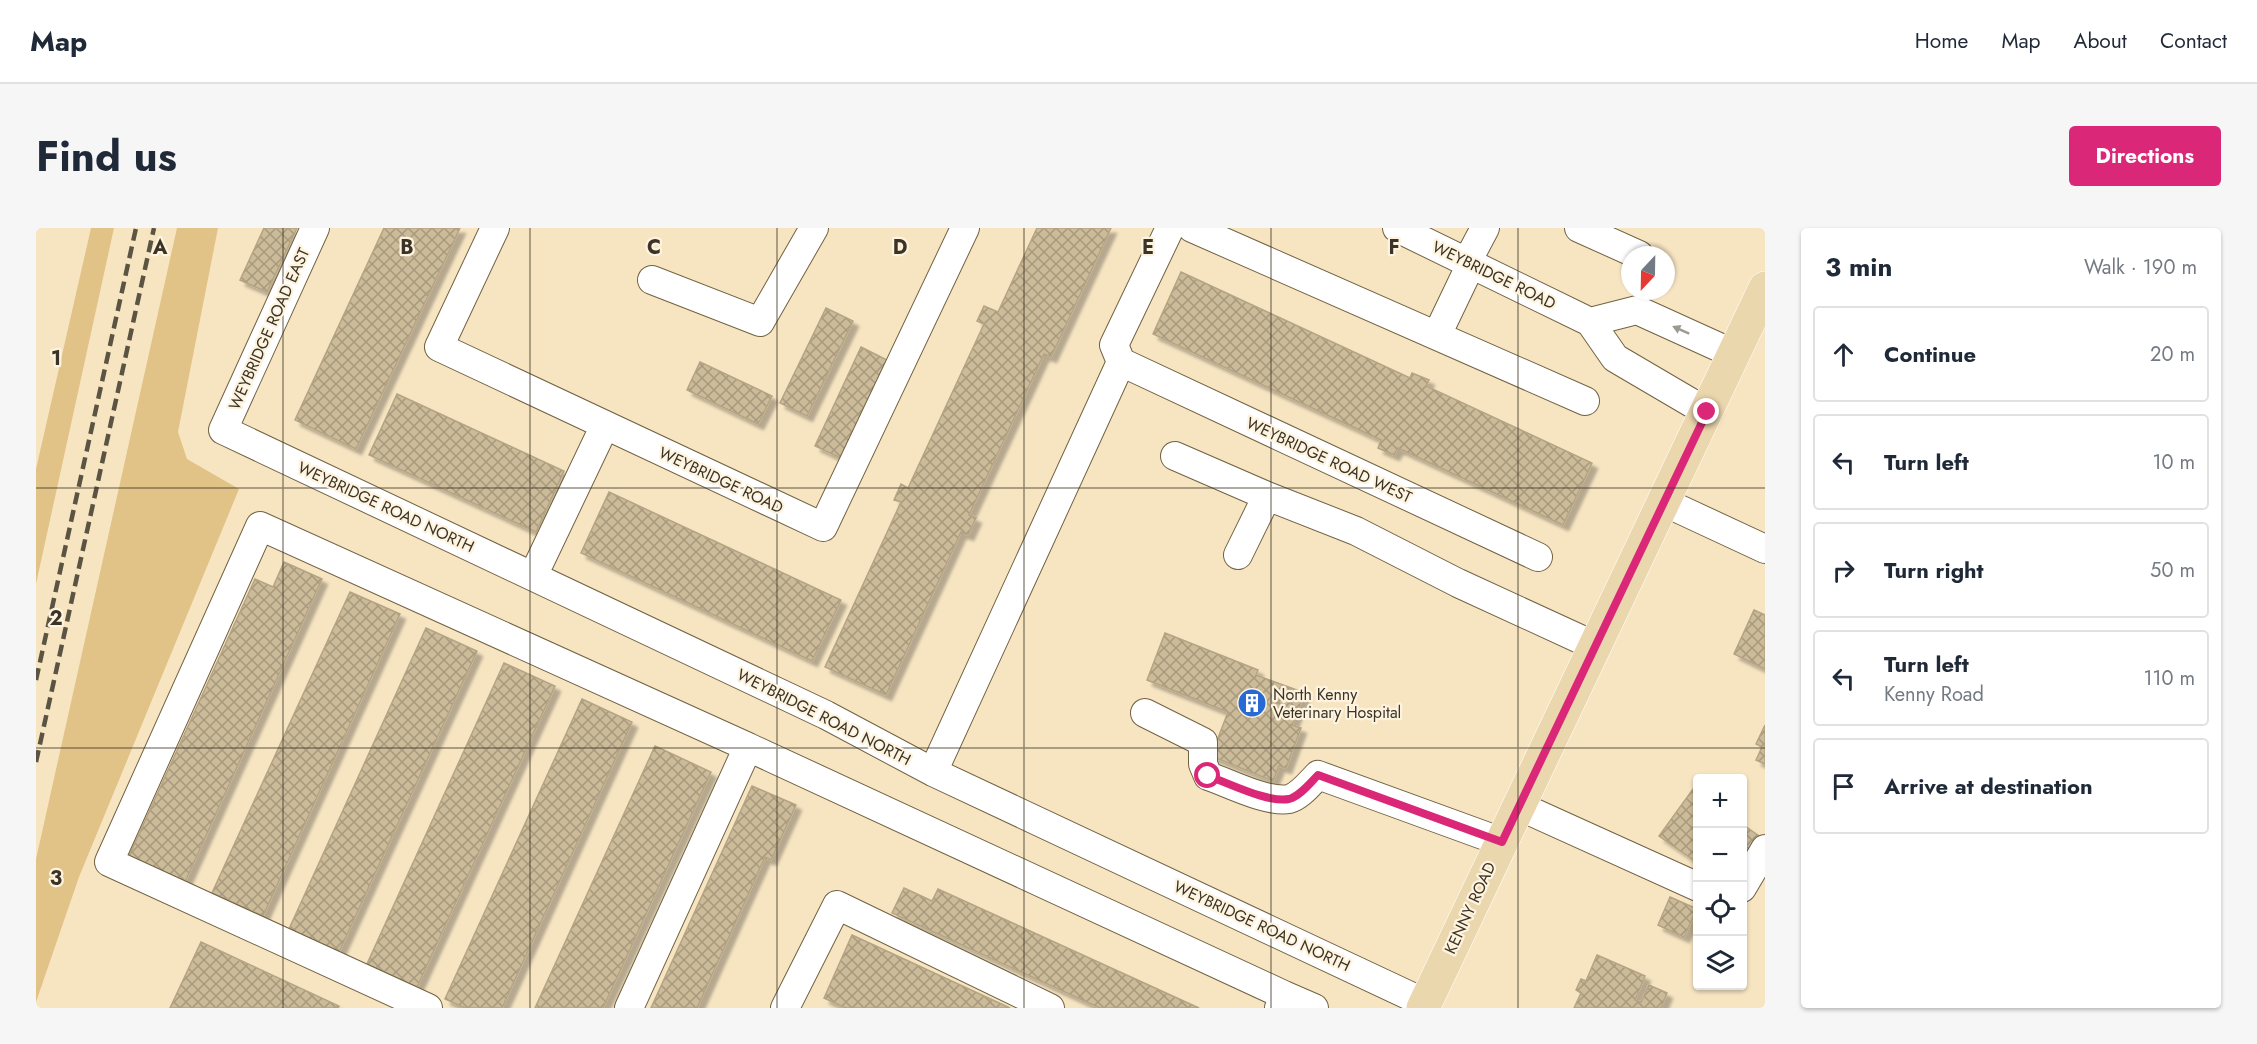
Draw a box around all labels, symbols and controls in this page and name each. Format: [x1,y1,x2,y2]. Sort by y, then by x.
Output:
text: Map [30,21,87,62]
text: Home [1915,26,1968,56]
text: Map [2001,26,2041,56]
text: About [2074,26,2127,56]
text: Contact [2160,26,2227,56]
text: Find us [36,126,177,187]
button: Directions [2069,126,2221,186]
text: A [152,233,168,262]
text: B [400,233,414,262]
text: C [647,233,661,262]
text: D [893,233,907,262]
text: E [1142,233,1154,262]
text: F [1388,233,1400,262]
street label: WEYBRIDGE ROAD [1428,235,1560,315]
street label: WEYBRIDGE ROAD EAST [223,244,315,414]
north arrow [1621,246,1675,300]
text: 3 min [1825,248,1892,286]
text: Walk · 190 m [2084,253,2197,282]
one-way arrow [1672,325,1689,334]
icon: ahead [1827,338,1860,371]
text: Continue [1884,338,1976,370]
text: 20 m [2150,340,2195,369]
text: 1 [51,344,61,373]
route end [1693,398,1719,424]
street label: WEYBRIDGE ROAD WEST [1242,411,1416,509]
street label: WEYBRIDGE ROAD [655,441,787,519]
icon: left [1827,446,1860,479]
text: Turn left [1884,446,1969,478]
text: 10 m [2152,448,2195,477]
street label: WEYBRIDGE ROAD NORTH [294,456,478,558]
icon: right [1827,554,1860,587]
text: Turn right [1884,554,1984,586]
text: 50 m [2150,556,2195,585]
text: 2 [49,604,63,633]
text: Turn left [1884,648,1969,680]
icon: left [1827,662,1860,695]
street label: WEYBRIDGE ROAD NORTH [733,663,915,771]
text: 110 m [2143,664,2195,693]
text: Kenny Road [1884,680,1984,709]
place label: North Kenny Veterinary Hospital [1273,683,1401,724]
building icon: North Kenny Veterinary Hospital [1236,687,1268,719]
route start [1194,762,1220,788]
icon: arrive [1827,770,1860,803]
text: Arrive at destination [1884,770,2093,802]
map controls [1693,774,1747,990]
button: + [1693,774,1747,828]
button: − [1693,828,1747,882]
street label: KENNY ROAD [1439,858,1501,958]
text: 3 [50,864,62,893]
street label: WEYBRIDGE ROAD NORTH [1170,875,1354,977]
button: locate [1693,882,1747,936]
button: layers [1693,936,1747,990]

